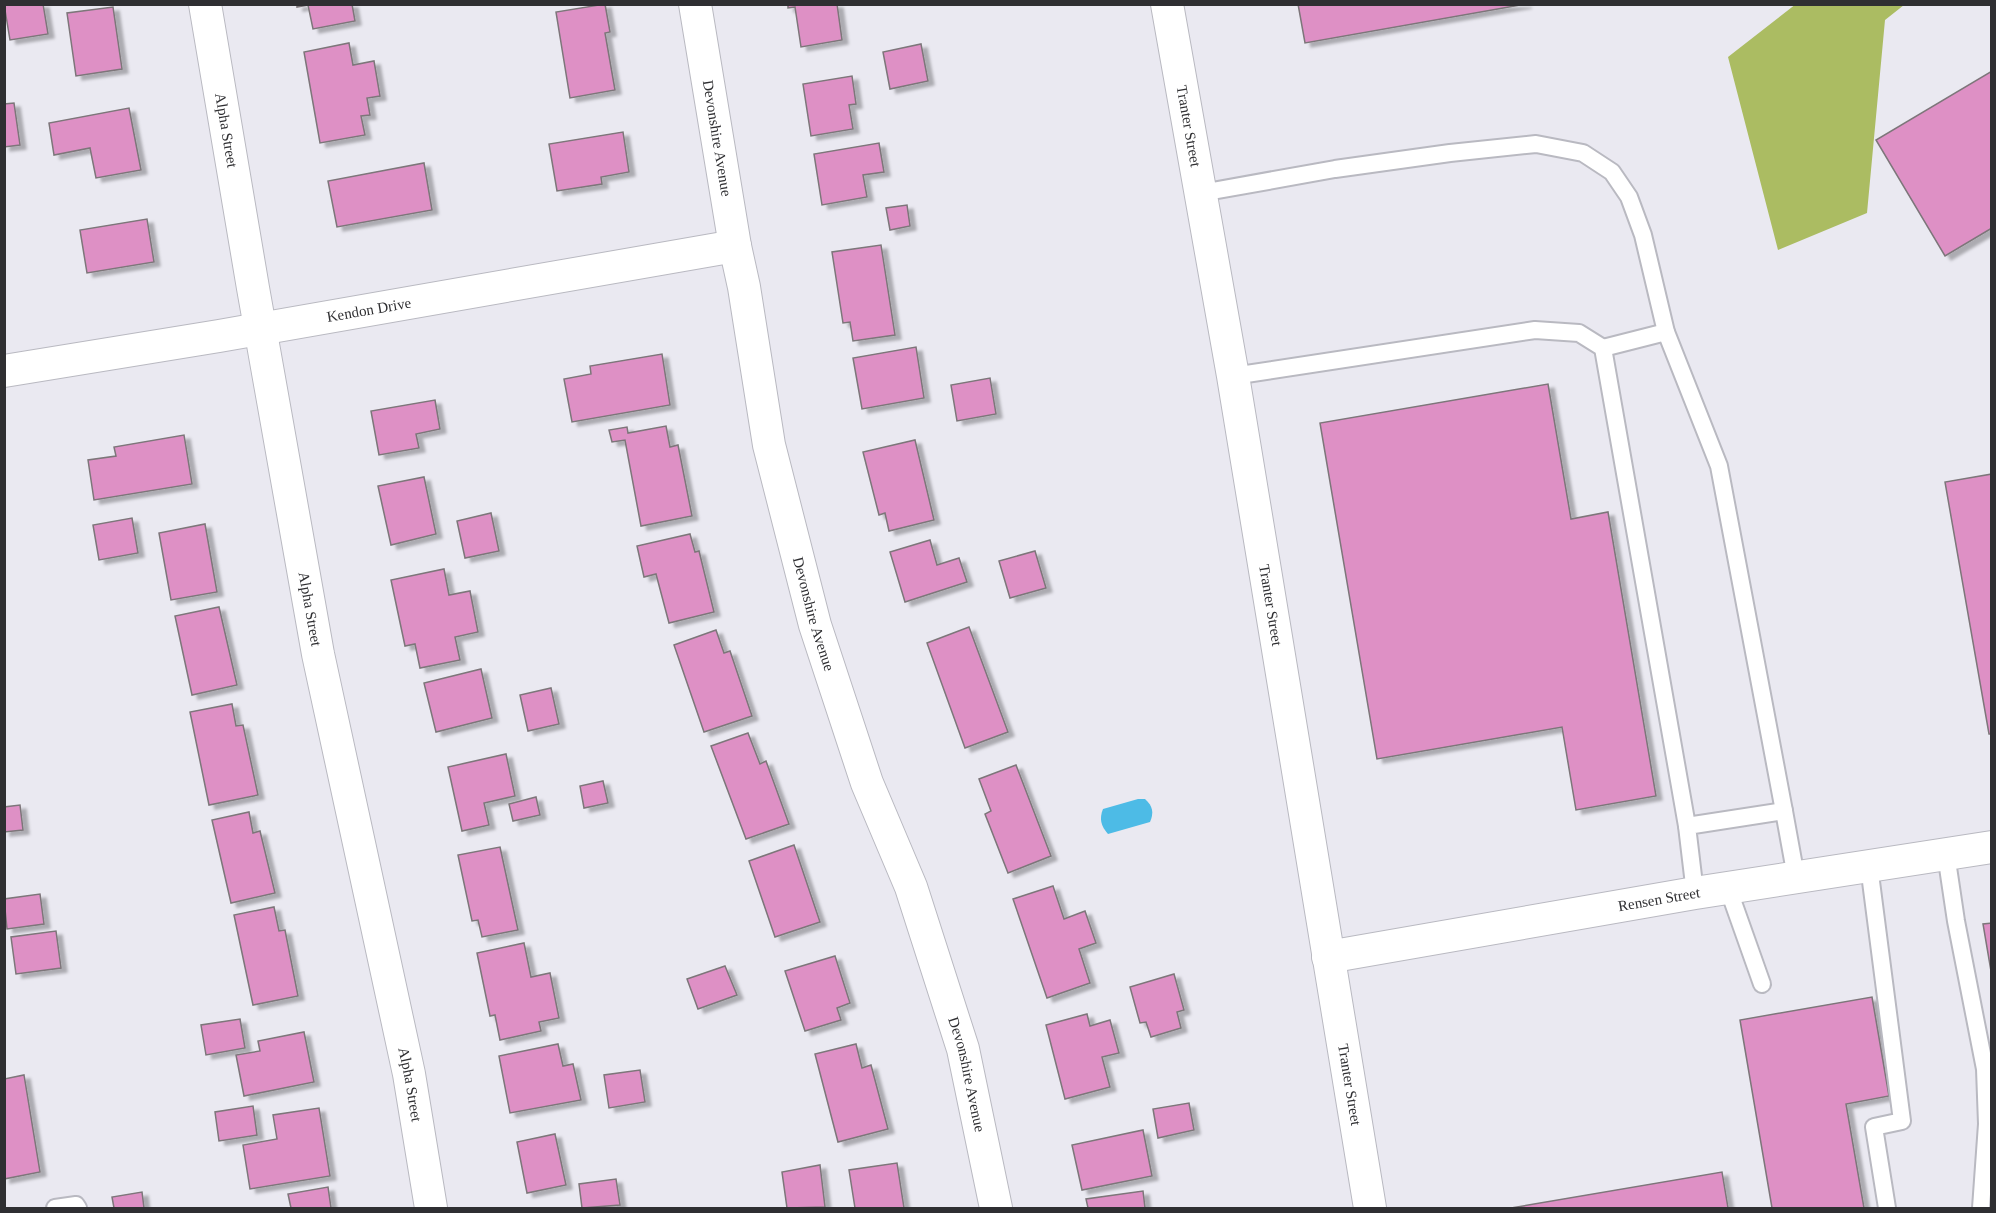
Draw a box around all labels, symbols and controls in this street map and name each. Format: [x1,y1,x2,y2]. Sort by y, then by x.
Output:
street label: Devonshire Avenue [700,79,735,198]
street label: Tranter Street [1174,84,1204,169]
street label: Alpha Street [212,92,241,170]
street label: Kendon Drive [325,295,413,325]
street label: Devonshire Avenue [790,555,838,673]
street label: Tranter Street [1256,563,1285,648]
street label: Alpha Street [296,570,325,648]
street label: Rensen Street [1617,884,1702,914]
street label: Devonshire Avenue [945,1015,988,1134]
street label: Tranter Street [1335,1043,1364,1127]
street label: Alpha Street [395,1046,425,1124]

